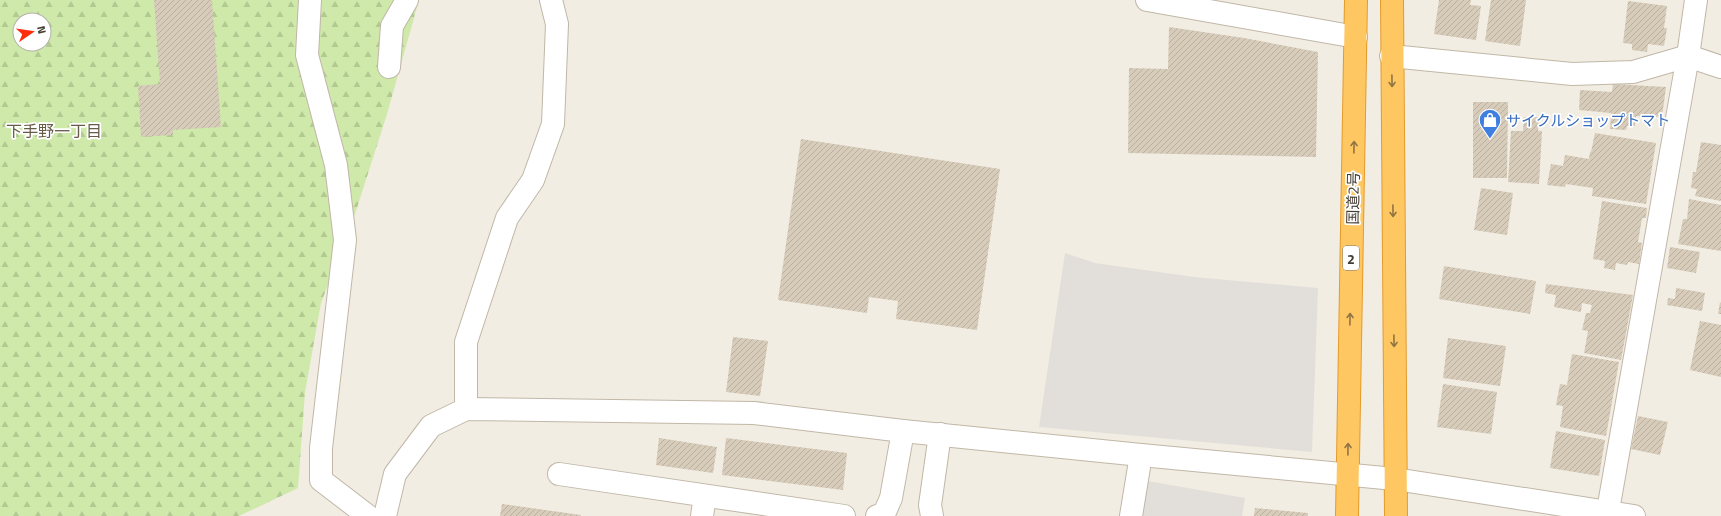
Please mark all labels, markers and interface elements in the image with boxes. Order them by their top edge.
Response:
north arrow [12,12,52,52]
text: N [33,24,50,35]
one-way arrow [1388,74,1396,87]
shop icon: サイクルショップトマト [1477,107,1503,140]
place label: サイクルショップトマト [1506,109,1670,132]
district label: 下手野一丁目 [6,119,102,143]
one-way arrow [1350,141,1358,154]
street label: 国道2号 [1341,171,1365,225]
one-way arrow [1389,204,1397,217]
road number: 2 [1343,246,1359,270]
one-way arrow [1346,313,1354,326]
one-way arrow [1390,334,1398,347]
one-way arrow [1344,443,1351,456]

